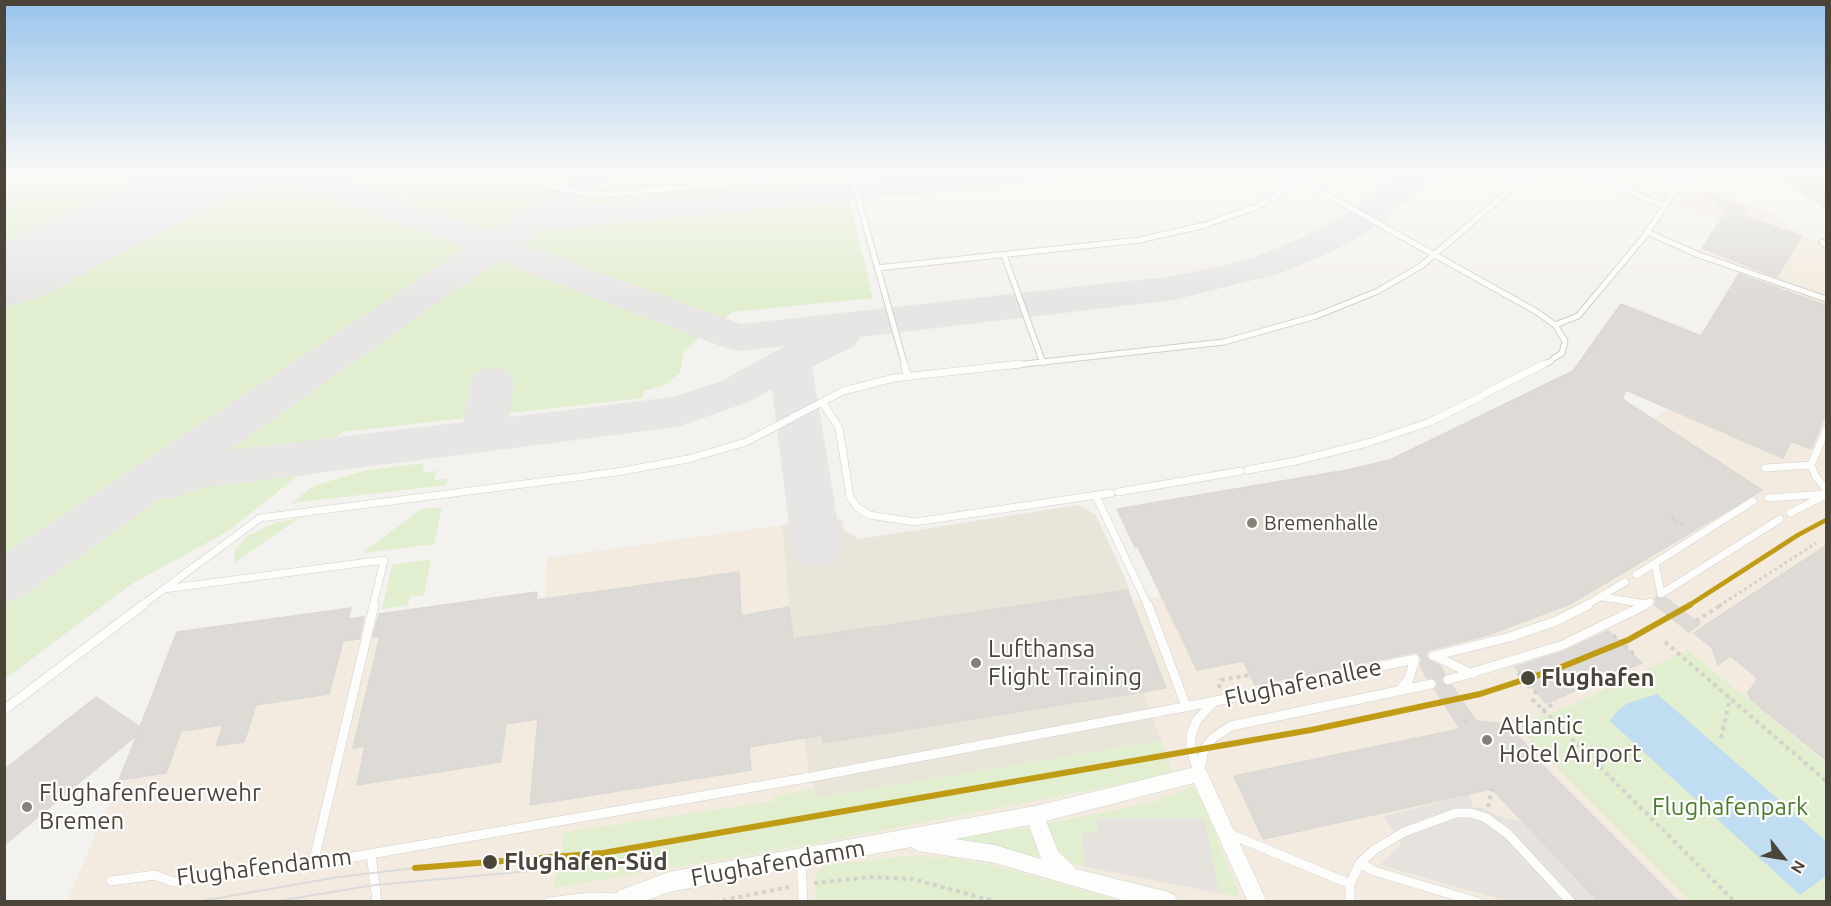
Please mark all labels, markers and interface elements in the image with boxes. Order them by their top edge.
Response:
place label: Bremenhalle [1264,511,1378,535]
marker: Bremenhalle [1245,516,1259,530]
place label: Lufthansa Flight Training [988,635,1142,691]
street label: Flughafenallee [1222,652,1384,714]
marker: Lufthansa Flight Training [969,656,983,670]
place label: Flughafen [1541,664,1655,692]
marker: Flughafen [1519,669,1537,687]
place label: Atlantic Hotel Airport [1499,712,1641,768]
marker: Atlantic Hotel Airport [1480,733,1494,747]
place label: Flughafenfeuerwehr Bremen [39,779,261,835]
park label: Flughafenpark [1652,793,1808,821]
marker: Flughafenfeuerwehr Bremen [20,800,34,814]
north arrow [1753,828,1813,888]
street label: Flughafendamm [689,834,867,892]
street label: Flughafendamm [175,842,353,892]
place label: Flughafen-Süd [504,848,668,876]
marker: Flughafen-Süd [481,853,499,871]
text: N [1788,858,1809,877]

